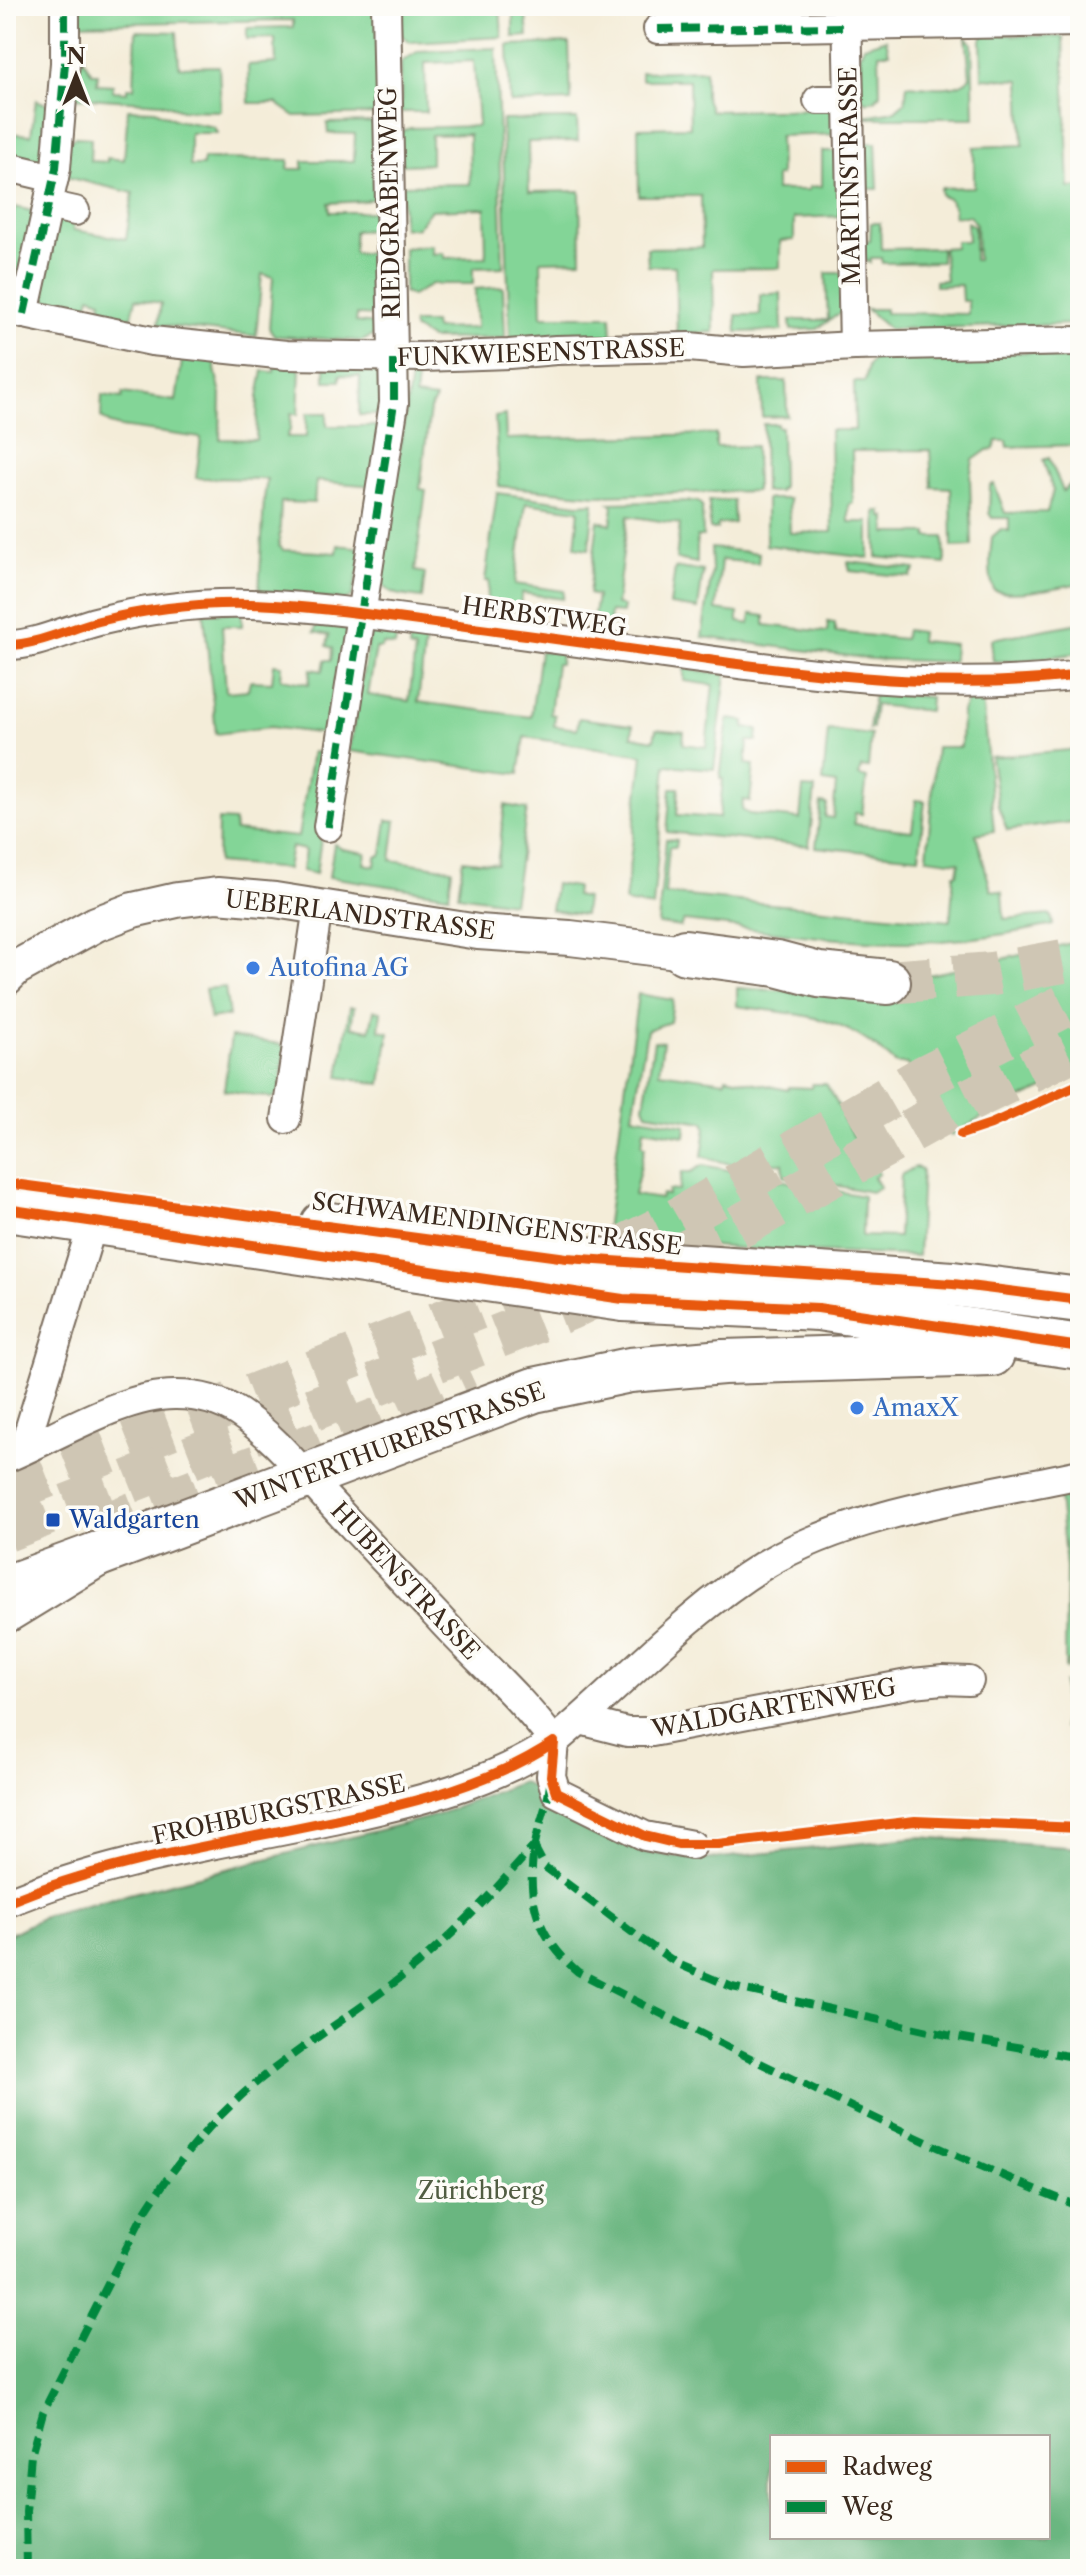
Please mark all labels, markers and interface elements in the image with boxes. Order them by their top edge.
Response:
north arrow [36,36,116,116]
text: N [66,43,86,70]
street label: MARTINSTRASSE [833,66,866,286]
street label: RIEDGRABENWEG [373,87,406,319]
street label: FUNKWIESENSTRASSE [397,333,685,372]
street label: HERBSTWEG [460,591,628,642]
street label: UEBERLANDSTRASSE [224,884,497,945]
place label: Autofina AG [268,953,409,982]
marker: Autofina AG [244,959,262,977]
street label: SCHWAMENDINGENSTRASSE [310,1186,684,1261]
street label: WINTERTHURERSTRASSE [230,1376,549,1516]
place label: AmaxX [872,1393,959,1422]
marker: AmaxX [848,1399,866,1417]
street label: HUBENSTRASSE [325,1496,486,1666]
place label: Waldgarten [68,1505,200,1534]
marker: Waldgarten [44,1511,62,1529]
street label: WALDGARTENWEG [648,1672,898,1743]
street label: FROHBURGSTRASSE [150,1769,408,1850]
park label: Zürichberg [418,2176,544,2205]
legend [770,2435,1050,2539]
text: Radweg [842,2452,932,2481]
text: Weg [841,2492,893,2521]

